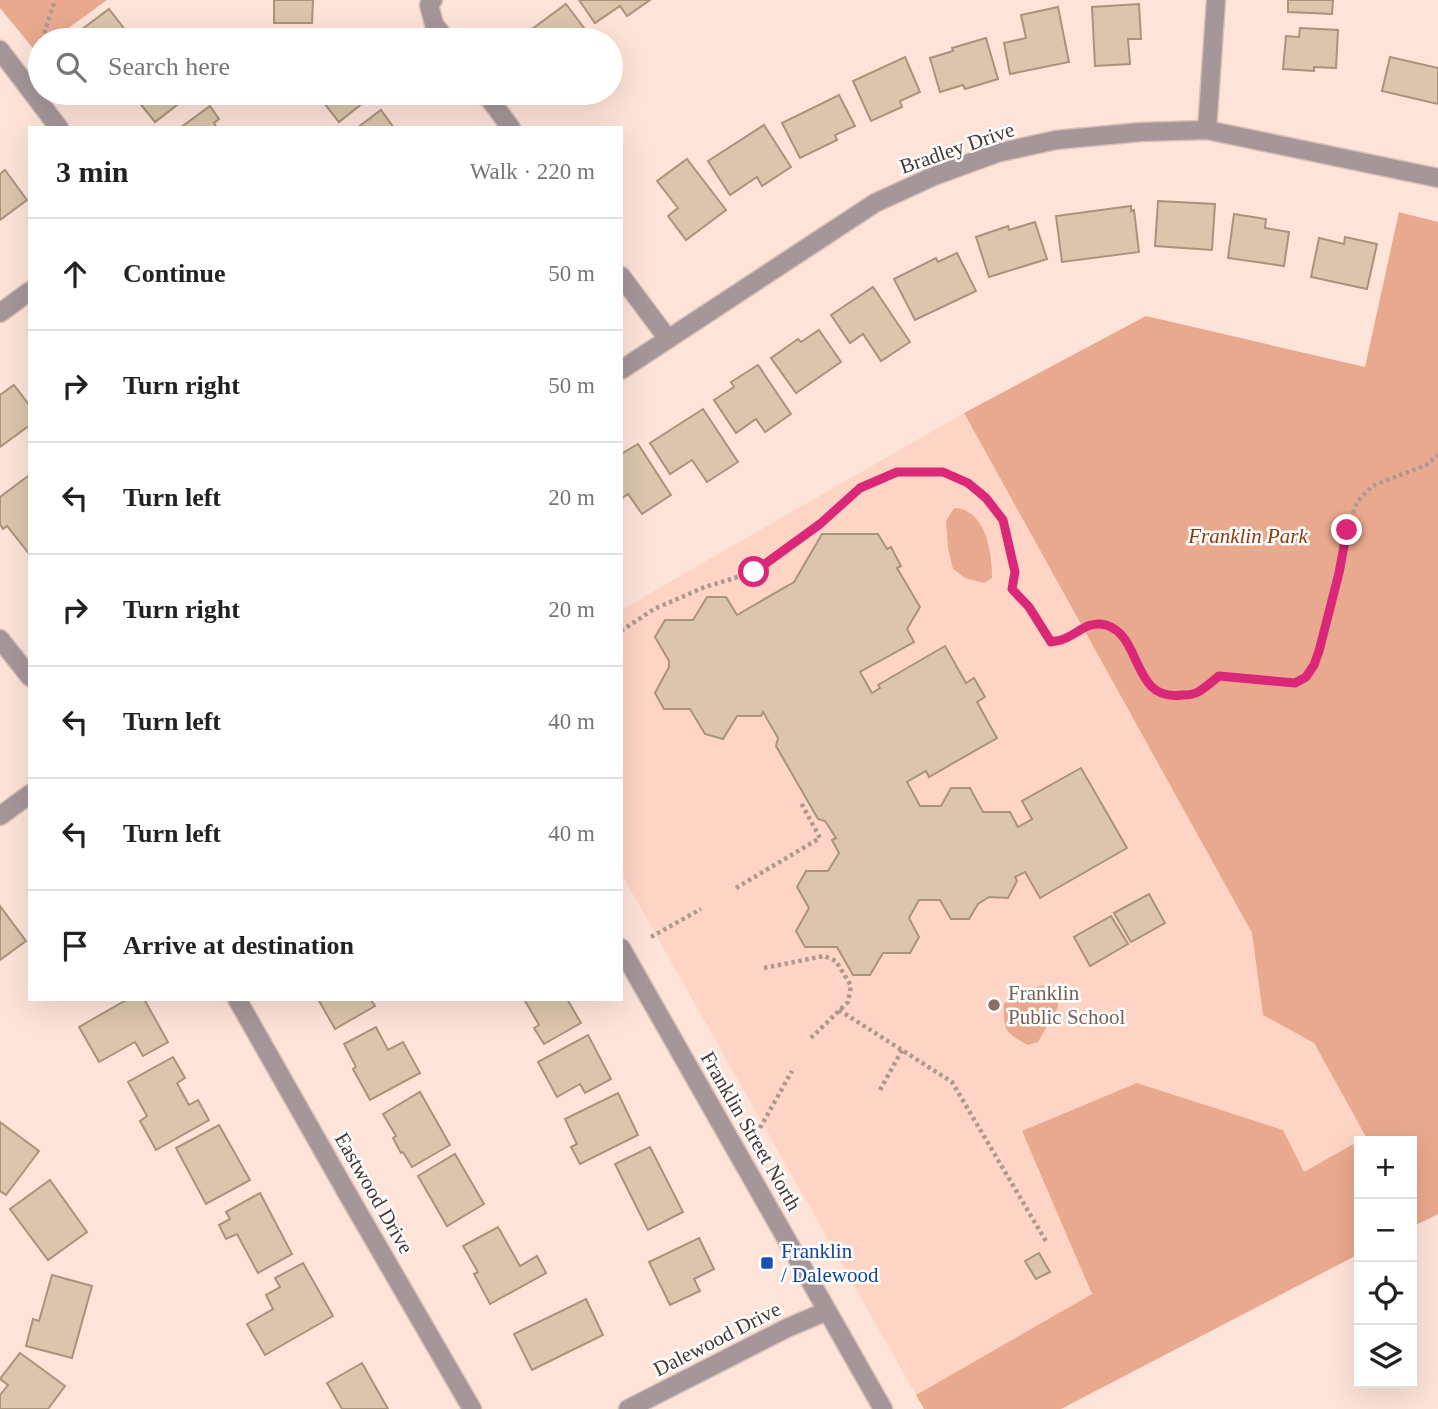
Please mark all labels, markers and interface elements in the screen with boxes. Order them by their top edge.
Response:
search box [28,28,623,105]
icon: search [52,48,90,86]
text: Search here [108,52,230,81]
street label: Bradley Drive [897,117,1017,179]
text: 3 min [56,155,129,188]
text: Walk · 220 m [470,159,595,184]
icon: ahead [56,255,94,293]
text: Continue [123,259,226,288]
text: 50 m [548,261,595,286]
icon: right [56,367,94,405]
text: Turn right [123,371,240,400]
text: 50 m [548,373,595,398]
icon: left [56,479,94,517]
text: Turn left [123,483,221,512]
text: 20 m [548,485,595,510]
route end [1331,514,1362,545]
park label: Franklin Park [1187,524,1308,548]
route start [738,556,769,587]
icon: right [56,591,94,629]
text: Turn right [123,595,240,624]
text: 20 m [548,597,595,622]
icon: left [56,703,94,741]
text: Turn left [123,707,221,736]
text: 40 m [548,709,595,734]
icon: left [56,815,94,853]
text: Turn left [123,819,221,848]
text: 40 m [548,821,595,846]
icon: arrive [56,927,94,965]
text: Arrive at destination [123,931,354,960]
place label: Franklin Public School [1008,981,1125,1029]
marker: Franklin Public School [986,997,1002,1013]
street label: Franklin Street North [696,1047,807,1215]
street label: Eastwood Drive [330,1128,418,1258]
map controls [1354,1136,1417,1388]
button: + [1354,1136,1417,1199]
button: − [1354,1199,1417,1262]
place label: Franklin / Dalewood [781,1239,879,1287]
marker: Franklin / Dalewood [759,1255,775,1271]
button: locate [1354,1262,1417,1325]
street label: Dalewood Drive [649,1297,785,1381]
button: layers [1354,1325,1417,1388]

